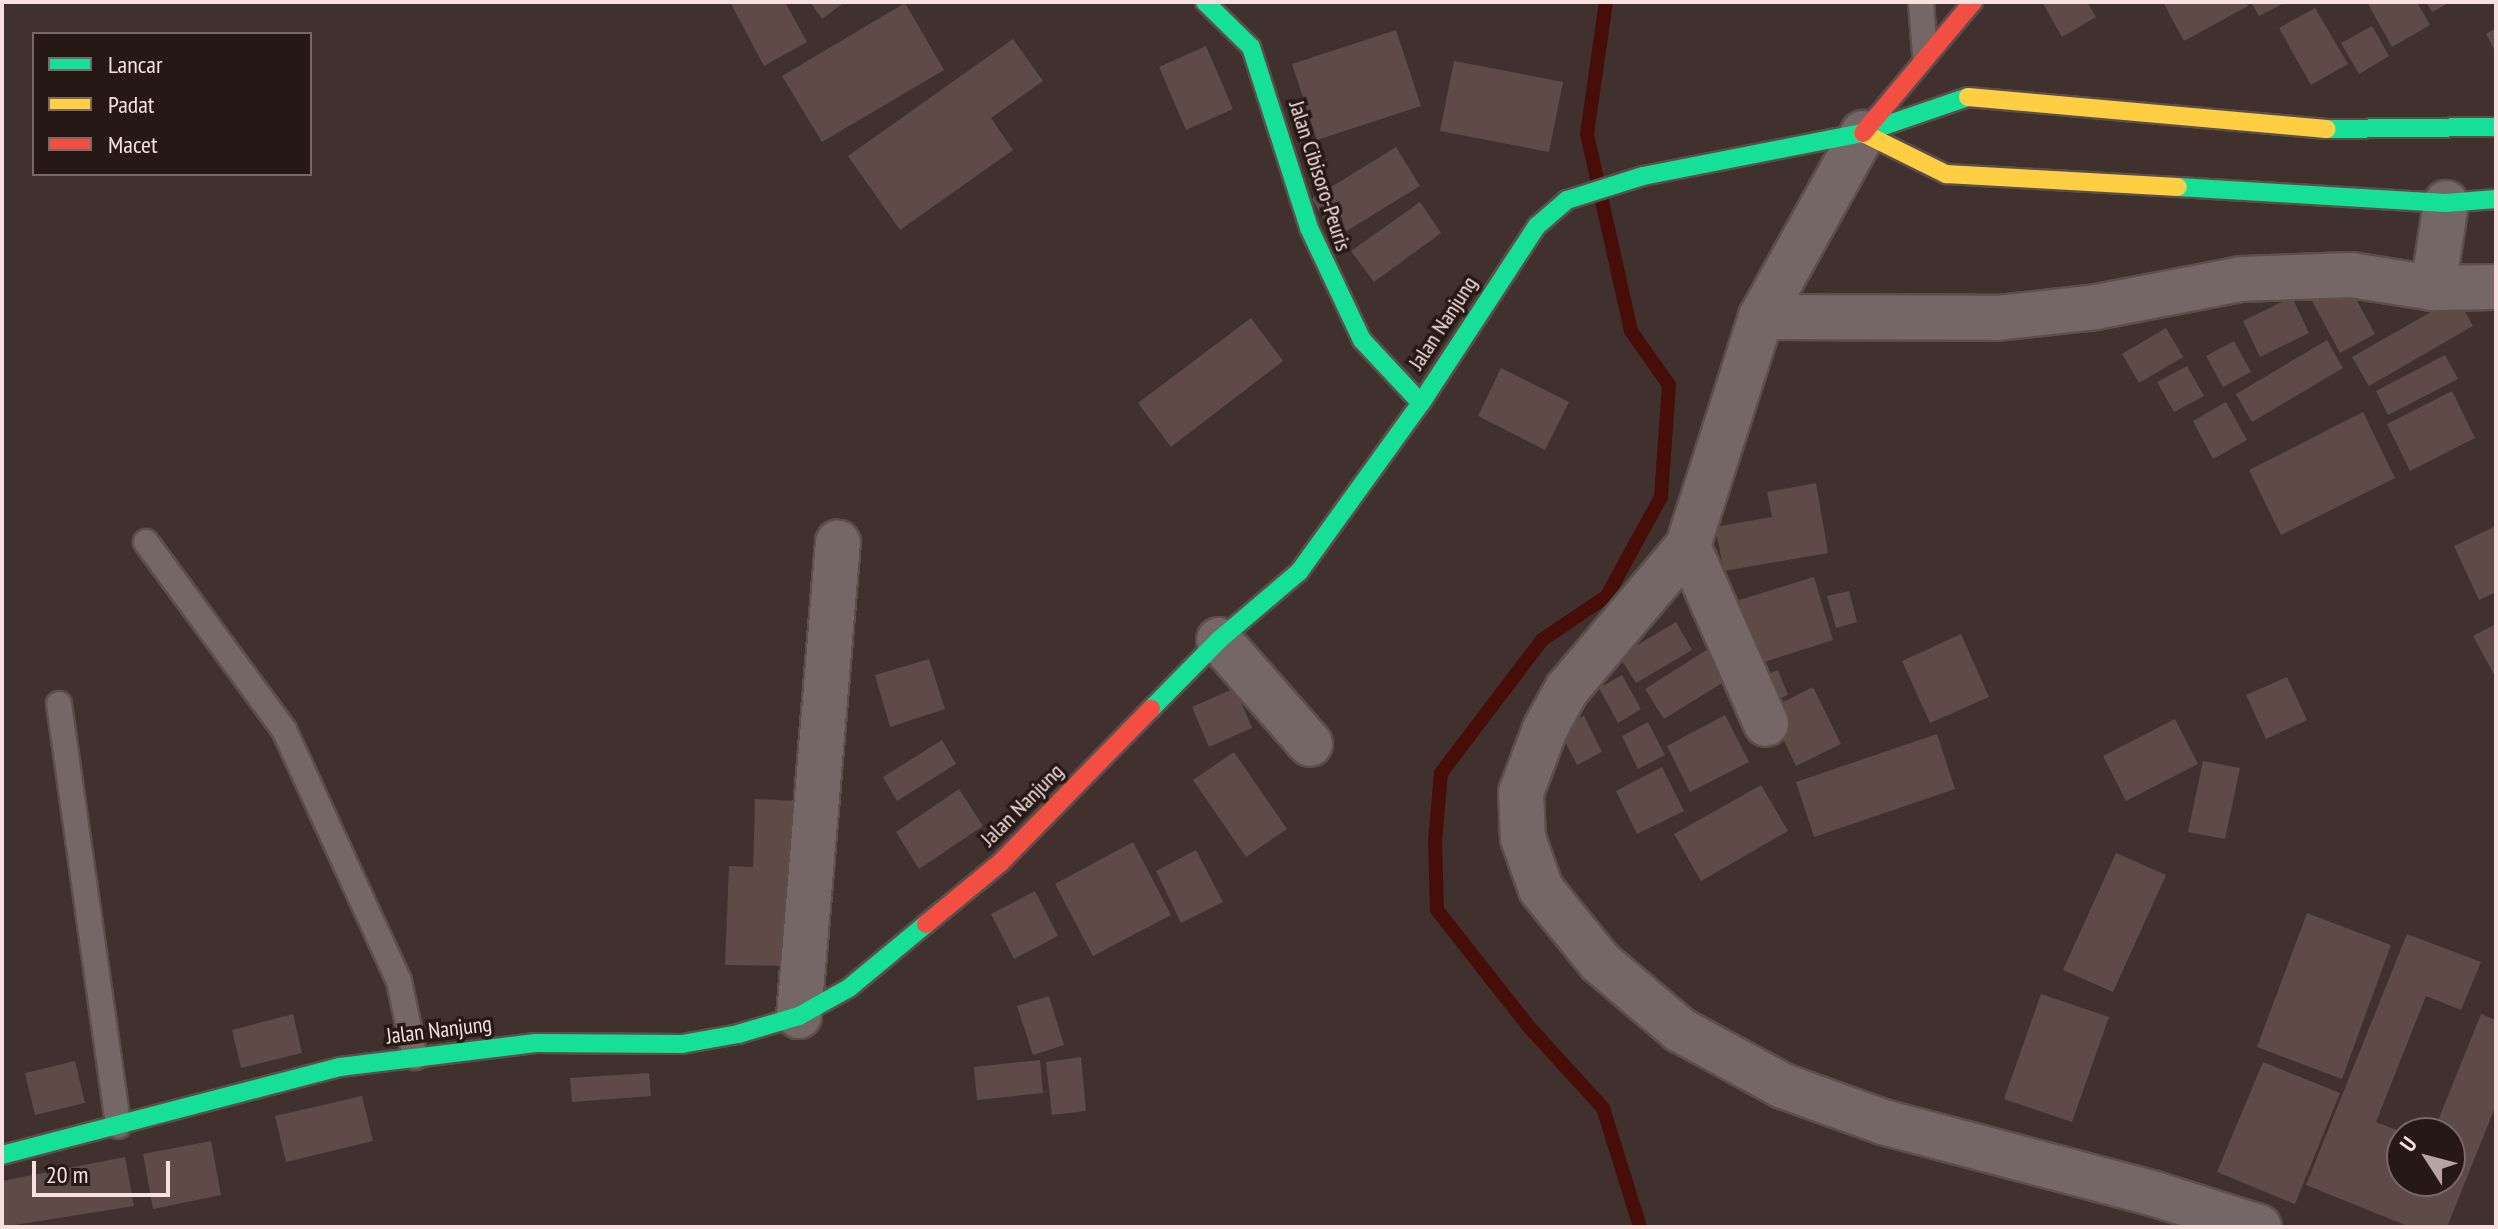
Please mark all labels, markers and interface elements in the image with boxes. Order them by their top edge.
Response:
legend [32,32,312,176]
text: Lancar [108,49,162,80]
text: Padat [108,89,154,120]
street label: Jalan Cibisoro-Peuris [1283,97,1357,255]
text: Macet [108,129,158,160]
street label: Jalan Nanjung [1403,271,1483,375]
street label: Jalan Nanjung [975,758,1069,852]
street label: Jalan Nanjung [385,1010,493,1050]
north arrow [2386,1117,2466,1197]
text: U [2394,1131,2423,1157]
scale bar [36,1145,174,1195]
text: 20 m [46,1159,88,1190]

